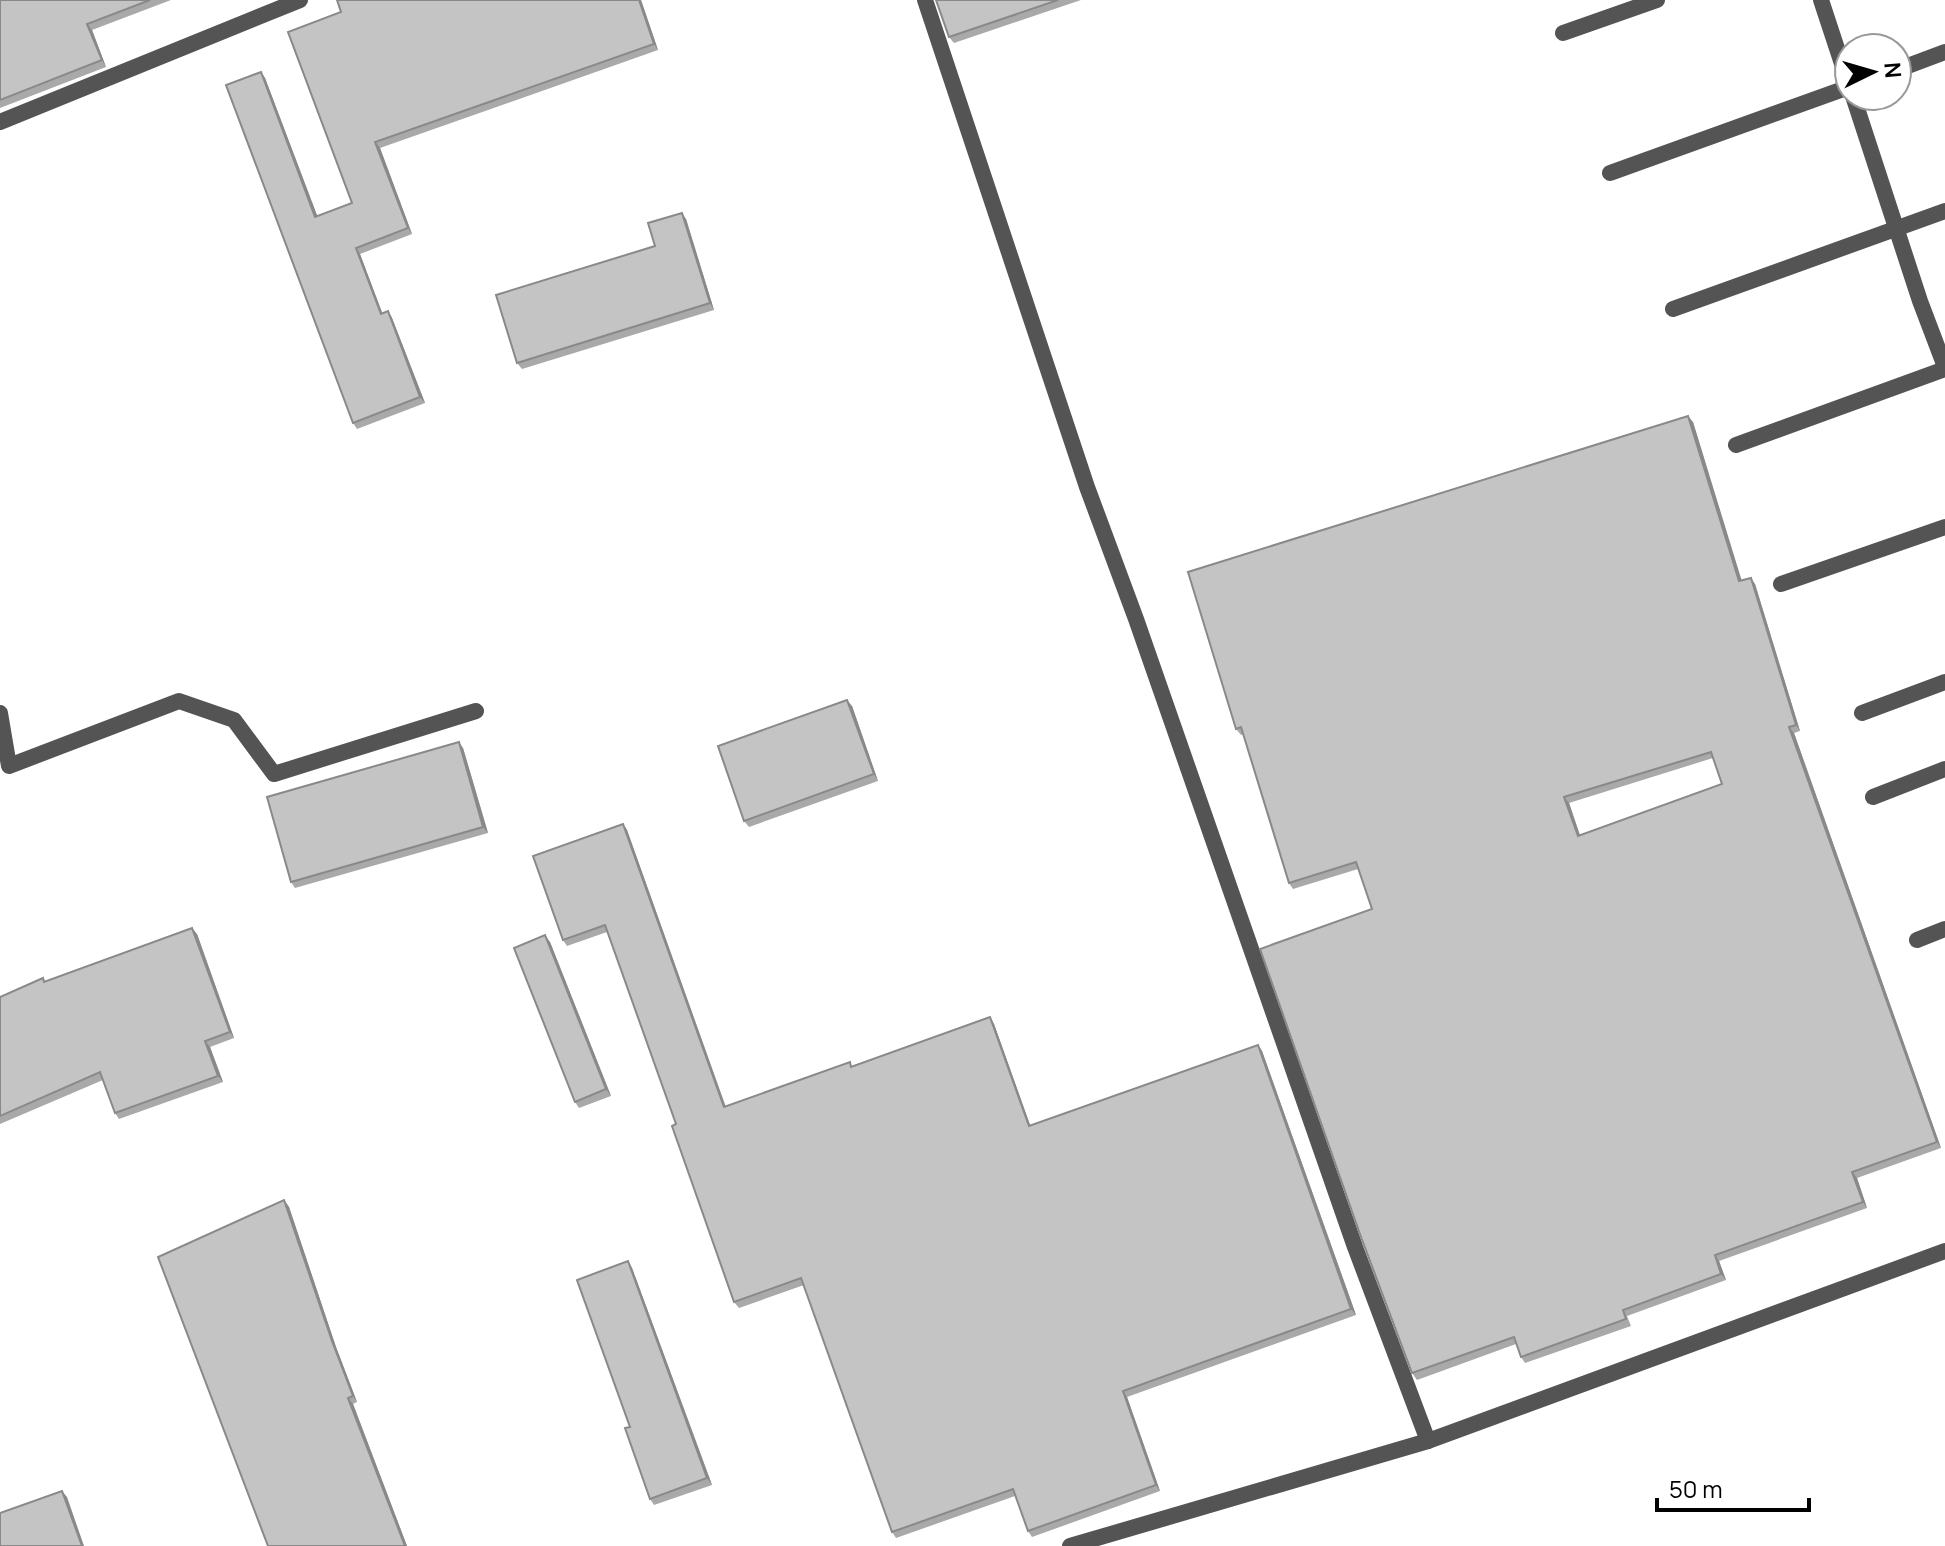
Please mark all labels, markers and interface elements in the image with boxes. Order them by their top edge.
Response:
north arrow [1833,32,1913,112]
text: N [1877,61,1909,79]
scale bar [1657,1462,1809,1512]
text: 50 m [1669,1472,1723,1505]

